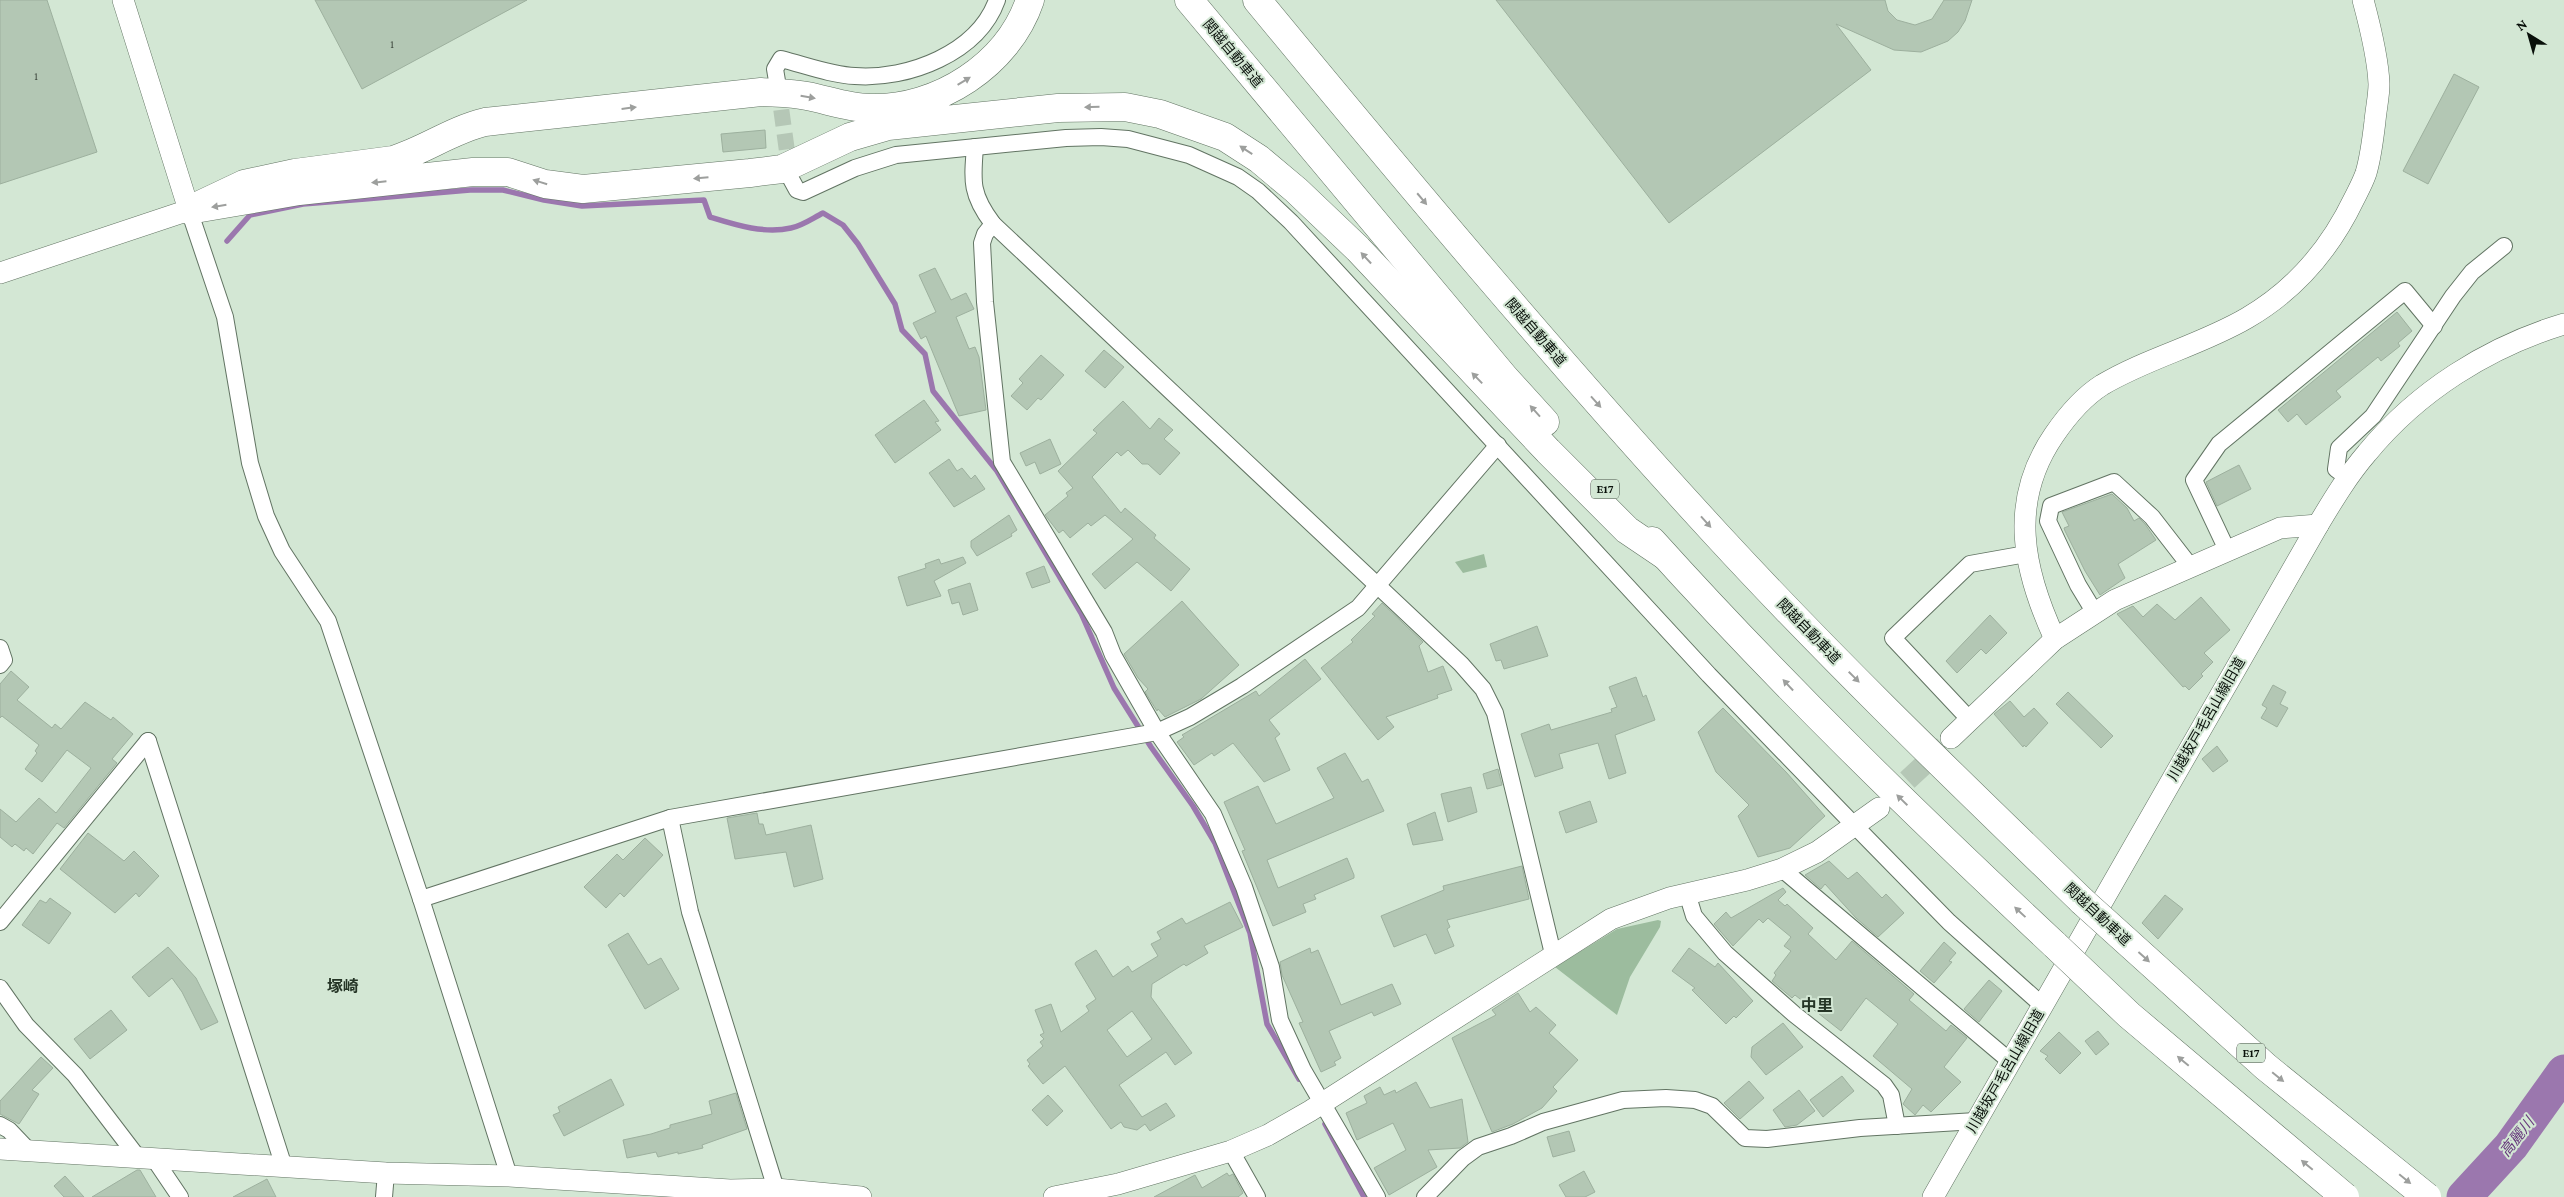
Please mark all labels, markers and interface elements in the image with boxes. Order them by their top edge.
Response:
north arrow [2504,10,2554,60]
text: N [2513,15,2530,34]
street label: 関越自動車道 [1200,16,1266,90]
house number: 1 [390,38,394,50]
house number: 1 [34,70,38,82]
one-way arrow [957,76,970,85]
one-way arrow [800,93,816,101]
one-way arrow [1084,103,1100,111]
one-way arrow [621,104,637,112]
one-way arrow [1239,146,1252,155]
one-way arrow [693,174,709,182]
one-way arrow [532,177,547,185]
one-way arrow [371,178,387,186]
one-way arrow [1416,192,1427,205]
one-way arrow [210,202,226,210]
one-way arrow [1361,252,1372,265]
street label: 関越自動車道 [1502,295,1570,369]
one-way arrow [1471,372,1483,384]
one-way arrow [1590,395,1602,407]
one-way arrow [1529,406,1541,418]
road number: E17 [1591,479,1619,498]
one-way arrow [1700,516,1711,529]
street label: 関越自動車道 [1774,595,1844,667]
street label: 川越坂戸毛呂山線旧道 [2164,654,2248,784]
one-way arrow [1848,671,1860,683]
one-way arrow [1782,679,1794,691]
one-way arrow [1896,794,1908,806]
street label: 関越自動車道 [2062,880,2134,948]
one-way arrow [2014,906,2026,918]
one-way arrow [2137,951,2149,963]
district label: 塚崎 [327,978,359,995]
district label: 中里 [1801,997,1833,1014]
street label: 川越坂戸毛呂山線旧道 [1963,1006,2047,1136]
road number: E17 [2237,1044,2265,1062]
one-way arrow [2177,1055,2190,1066]
one-way arrow [2272,1071,2285,1082]
water label: 高麗川 [2497,1113,2538,1160]
one-way arrow [2301,1160,2314,1171]
one-way arrow [2398,1173,2411,1184]

